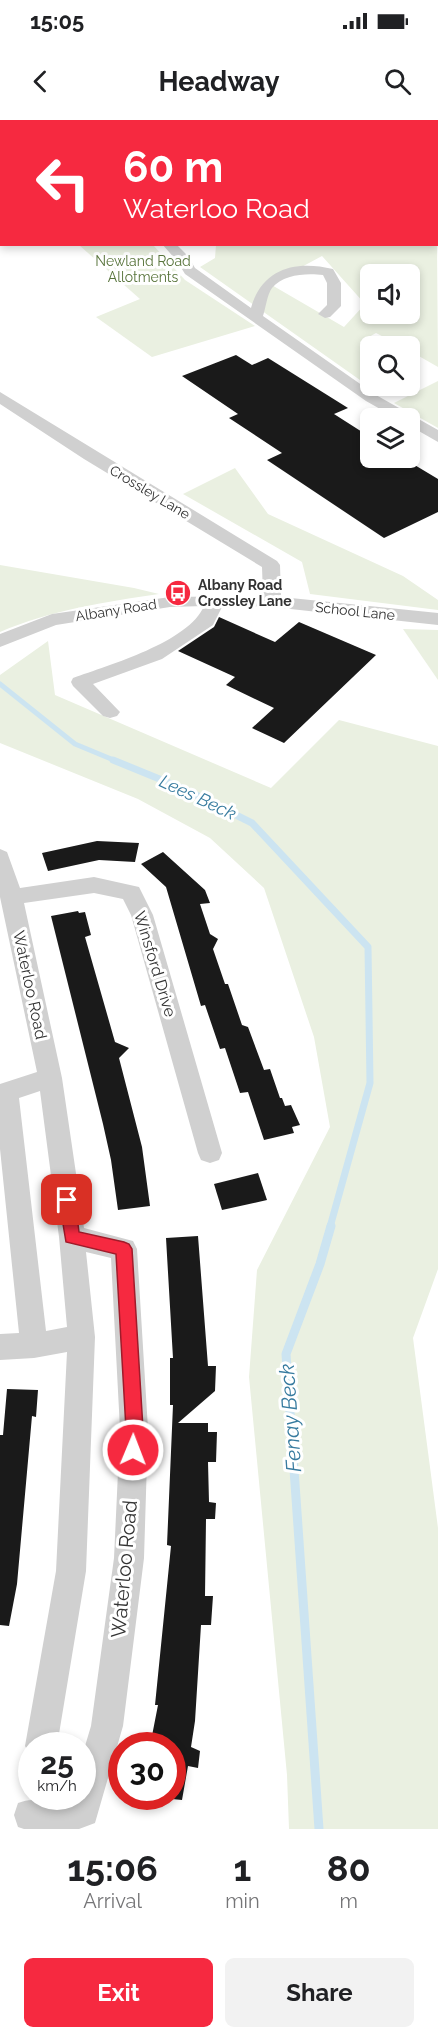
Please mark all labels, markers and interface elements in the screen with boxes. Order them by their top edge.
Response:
text: 15:05 [30,8,84,34]
icon: back [24,65,57,98]
icon: search [381,65,414,98]
text: Headway [159,66,280,97]
text: 60 m [123,143,223,192]
icon: left [24,144,102,222]
text: Waterloo Road [123,193,310,224]
park label: Newland Road Allotments [95,253,191,285]
map controls [360,264,420,468]
button: sound [360,264,420,324]
button: search [360,336,420,396]
button: layers [360,408,420,468]
street label: Crossley Lane [107,462,193,522]
place label: Albany Road Crossley Lane [198,577,292,609]
bus stop icon: Albany Road Crossley Lane [163,578,193,608]
street label: Albany Road [74,596,158,624]
street label: School Lane [314,599,396,623]
water label: Lees Beck [156,770,240,824]
street label: Winsford Drive [130,909,180,1019]
street label: Waterloo Road [9,929,51,1041]
pin [41,1174,92,1225]
icon: arrive [50,1183,83,1216]
water label: Fenay Beck [274,1363,306,1473]
position arrow [101,1418,165,1482]
street label: Waterloo Road [106,1499,142,1639]
speed limit sign: 30 [108,1732,186,1810]
text: 25 [40,1746,74,1781]
text: km/h [37,1777,77,1795]
text: 15:06 [67,1847,158,1889]
text: 1 [233,1847,251,1889]
text: 80 [327,1847,371,1889]
text: Arrival [83,1889,142,1913]
text: min [225,1889,260,1913]
text: m [340,1889,358,1913]
button: Exit [24,1958,213,2027]
button: Share [225,1958,414,2027]

